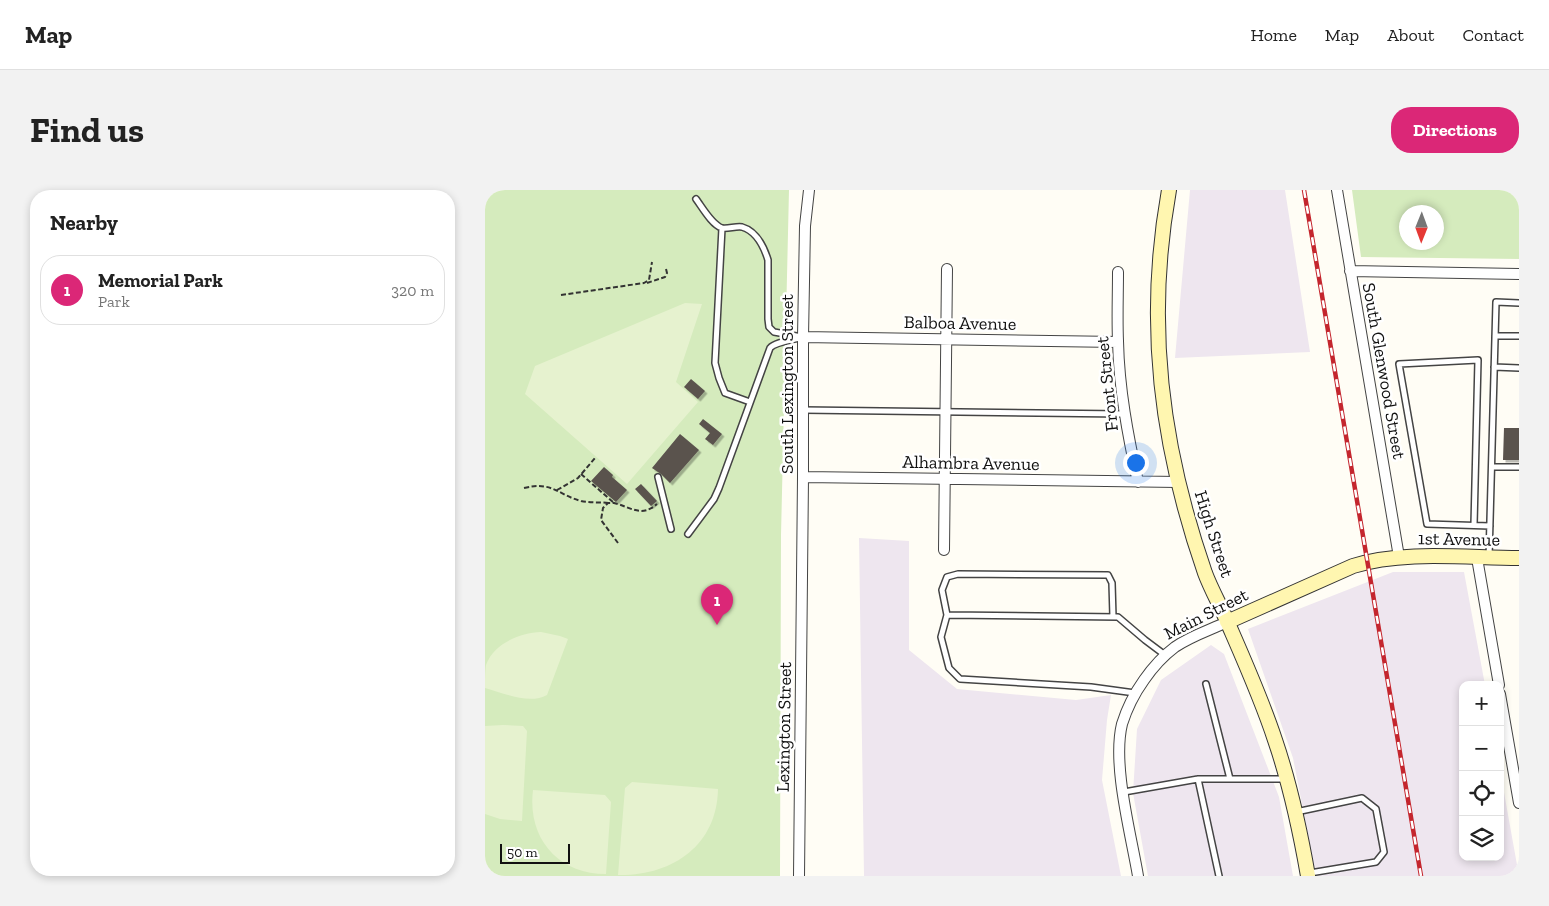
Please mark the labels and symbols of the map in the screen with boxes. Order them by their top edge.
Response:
north arrow [1399,205,1444,250]
street label: South Glenwood Street [1358,281,1410,461]
street label: South Lexington Street [776,294,798,474]
street label: Balboa Avenue [904,311,1016,335]
street label: Front Street [1091,335,1123,433]
your location [1123,450,1149,476]
street label: Alhambra Avenue [902,451,1040,475]
street label: High Street [1190,488,1238,580]
street label: 1st Avenue [1418,527,1500,551]
street label: Main Street [1160,583,1252,645]
pin: 1 [701,584,733,625]
street label: Lexington Street [772,661,796,792]
scale bar [500,841,570,864]

